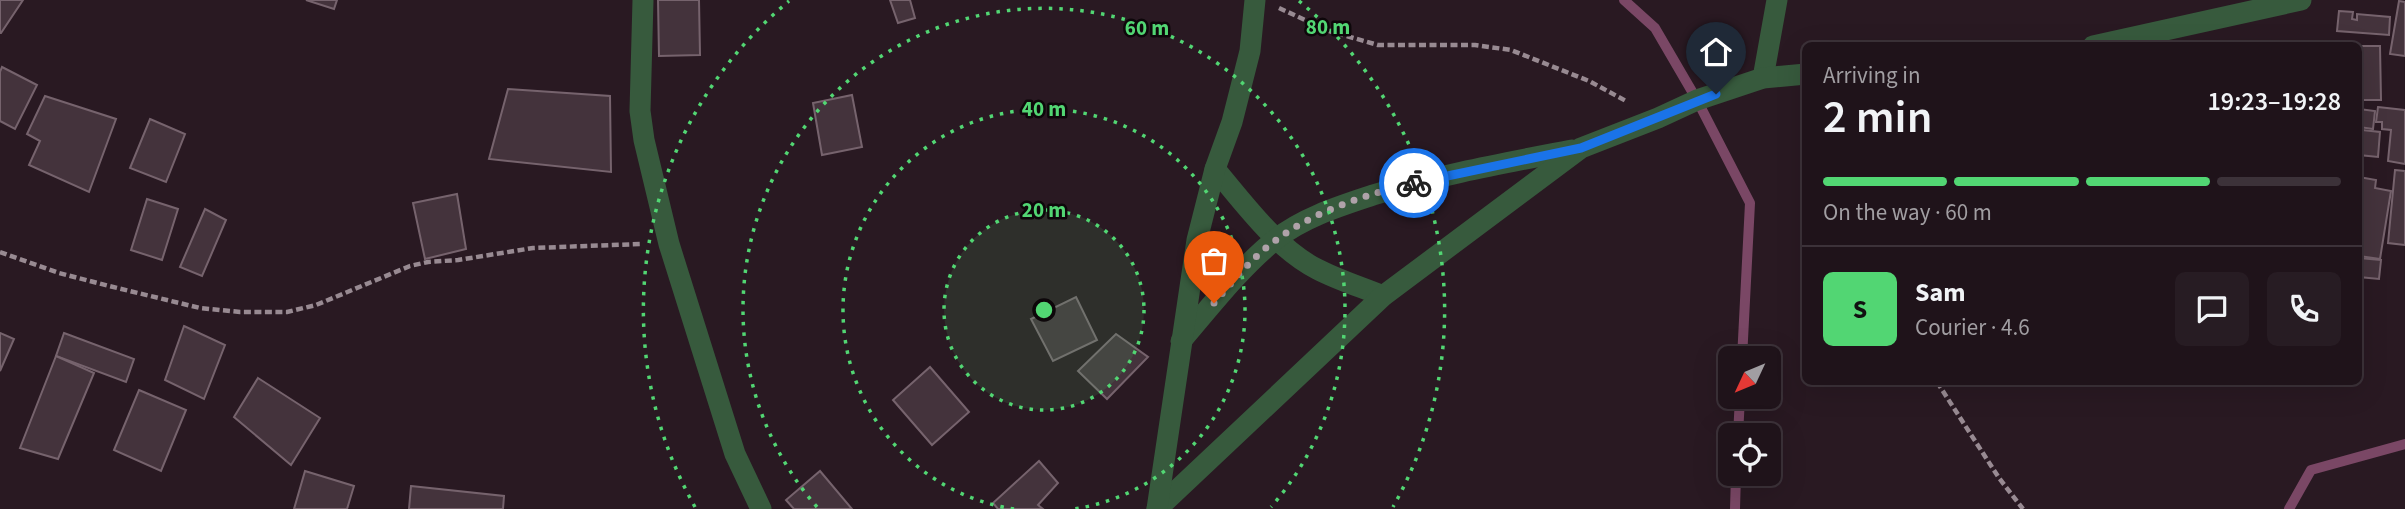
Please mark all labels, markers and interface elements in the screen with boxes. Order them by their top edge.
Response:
text: 80 m [1306,12,1350,42]
text: 60 m [1125,13,1169,43]
pin [1686,22,1746,94]
icon: home [1697,33,1735,71]
text: Arriving in [1823,59,1921,92]
text: 19:23–19:28 [2208,83,2341,120]
text: 2 min [1823,85,1932,150]
text: 40 m [1022,94,1066,124]
courier [1379,148,1449,218]
icon: bike [1395,164,1433,202]
text: 20 m [1022,195,1066,225]
text: On the way · 60 m [1823,196,1992,229]
pin [1184,231,1244,303]
icon: bag [1195,242,1233,280]
button: chat [2175,272,2249,346]
button: phone [2267,272,2341,346]
text: Sam [1915,274,1965,311]
text: S [1853,291,1867,328]
centre of rings [1032,298,1056,322]
text: Courier · 4.6 [1915,311,2030,344]
north arrow [1718,346,1782,410]
map controls [1718,346,1781,486]
button: locate [1718,423,1781,486]

